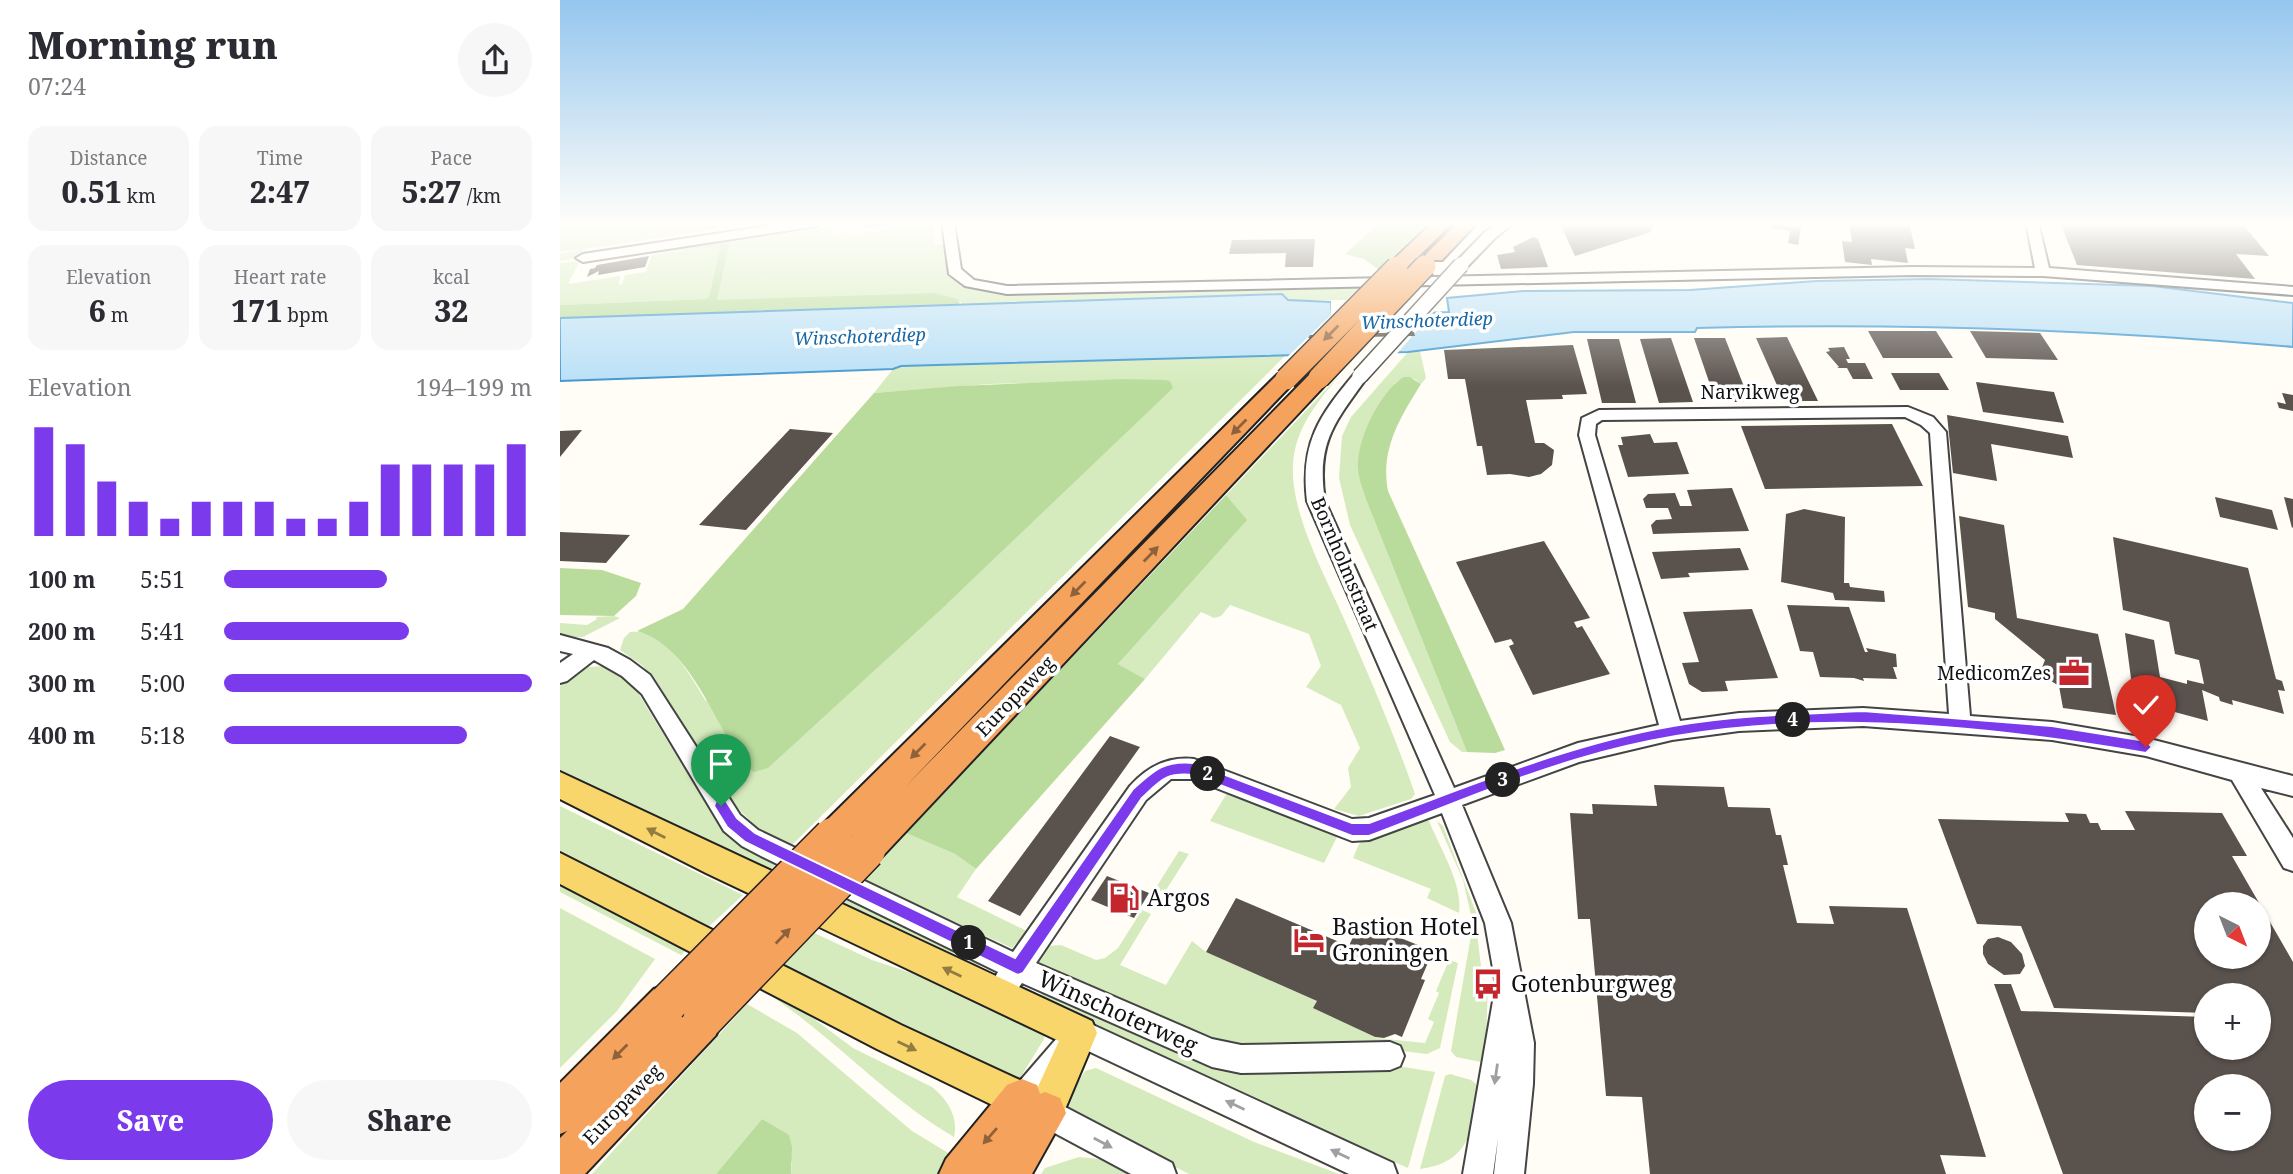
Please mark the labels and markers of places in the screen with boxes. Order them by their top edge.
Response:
office icon: MedicomZes [2057,656,2091,690]
place label: MedicomZes [1937,660,2051,686]
pin [2116,675,2176,747]
pin: 4 [1776,702,1810,738]
pin [691,734,751,806]
pin: 2 [1190,756,1226,792]
pin: 3 [1486,762,1520,798]
fuel station icon: Argos [1107,881,1141,915]
place label: Argos [1147,881,1210,913]
place label: Bastion Hotel Groningen [1332,910,1479,968]
hotel icon: Bastion Hotel Groningen [1292,923,1326,957]
pin: 1 [952,926,986,960]
bus stop icon: Gotenburgweg [1471,967,1505,1001]
place label: Gotenburgweg [1511,967,1673,999]

